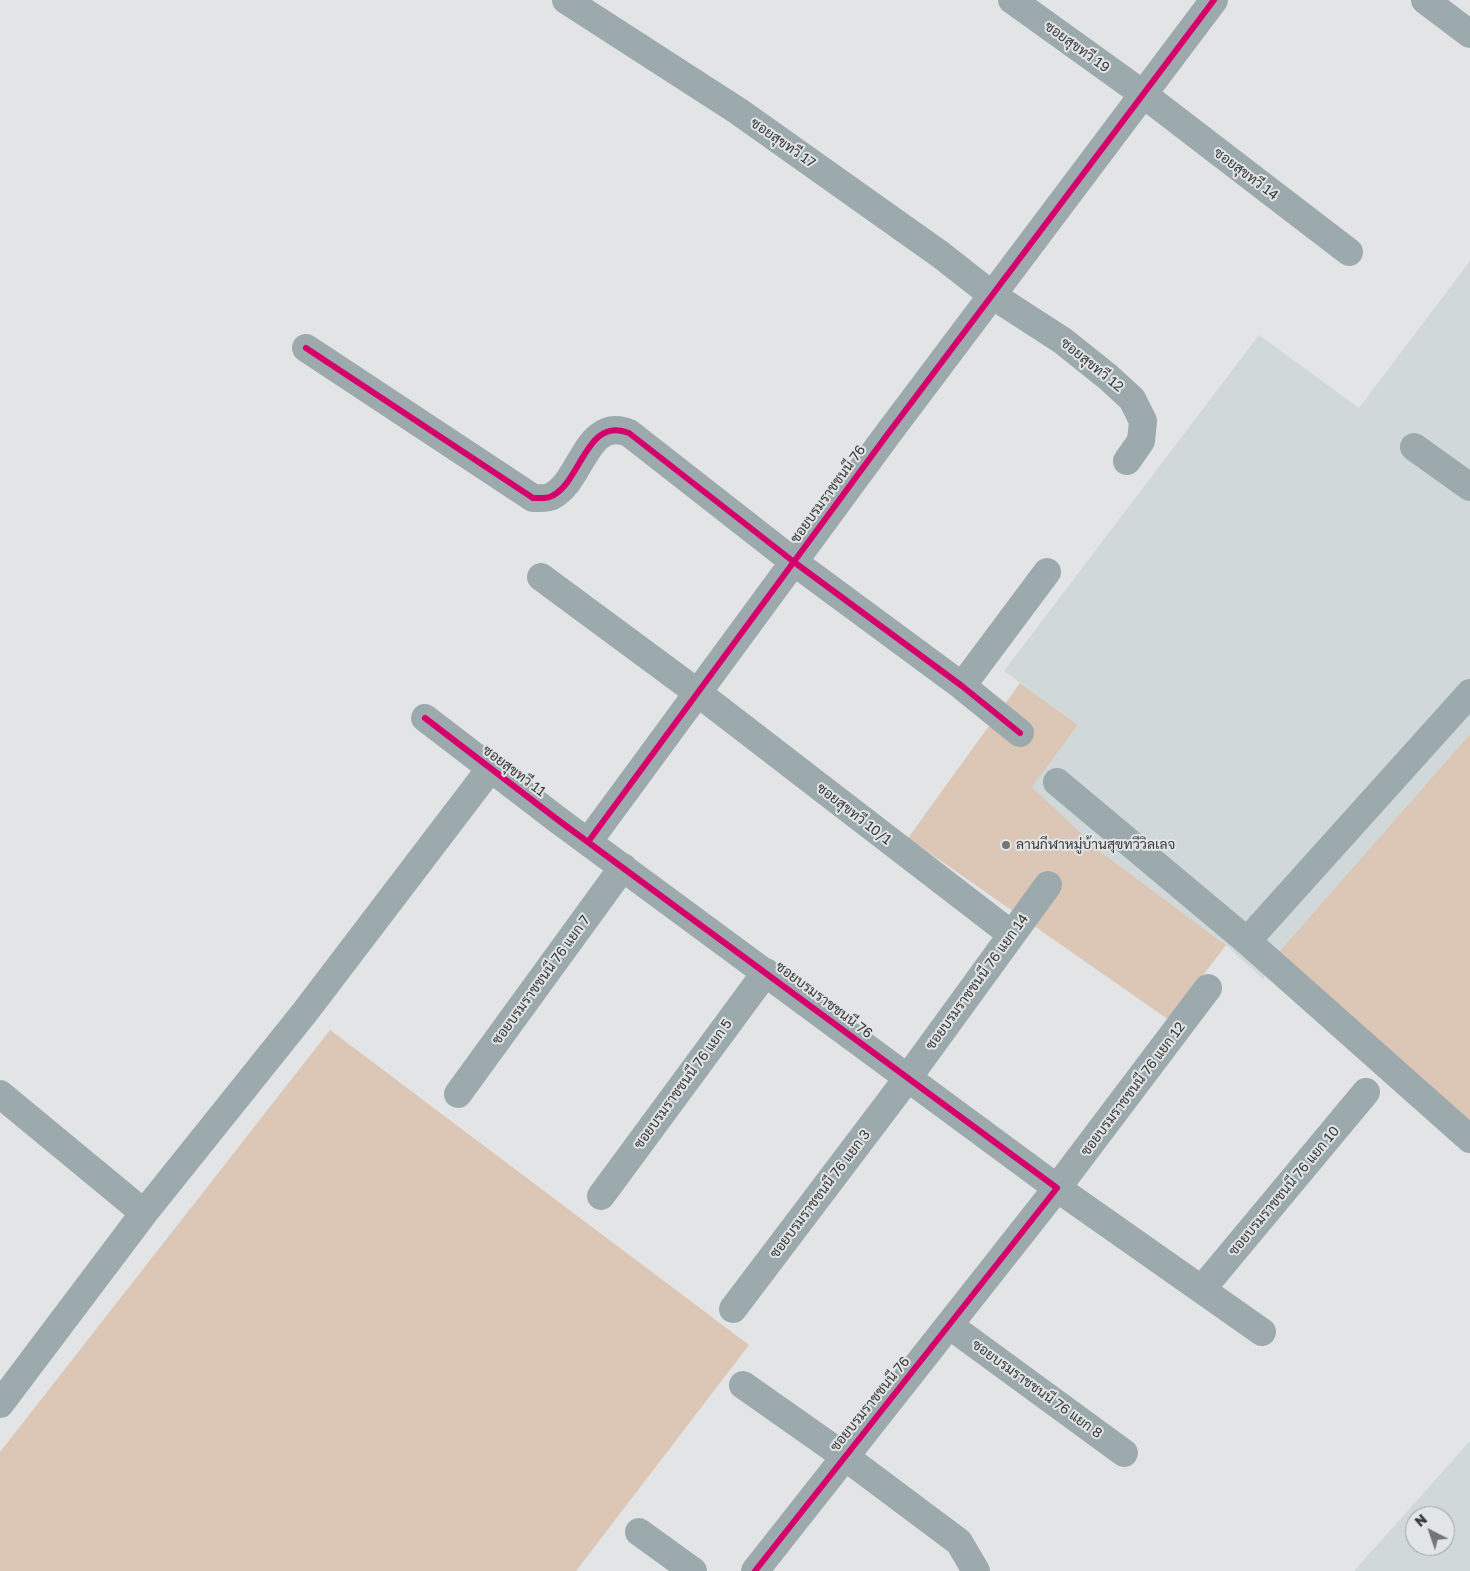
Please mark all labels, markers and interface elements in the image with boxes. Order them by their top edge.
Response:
street label: ซอยสุขทวี 19 [1041,18,1113,76]
street label: ซอยสุขทวี 17 [747,115,819,171]
street label: ซอยสุขทวี 14 [1210,144,1282,204]
street label: ซอยสุขทวี 12 [1057,335,1127,395]
street label: ซอยบรมราชชนนี 76 [787,442,869,546]
street label: ซอยสุขทวี 11 [479,742,549,800]
street label: ซอยสุขทวี 10/1 [813,780,895,848]
place label: ลานกีฬาหมู่บ้านสุขทวีวิลเลจ [1016,837,1175,853]
marker: ลานกีฬาหมู่บ้านสุขทวีวิลเลจ [1000,839,1012,851]
street label: ซอยบรมราชชนนี 76 แยก 14 [922,911,1032,1053]
street label: ซอยบรมราชชนนี 76 แยก 7 [488,912,594,1048]
street label: ซอยบรมราชชนนี 76 [772,958,876,1042]
street label: ซอยบรมราชชนนี 76 แยก 5 [630,1016,736,1152]
street label: ซอยบรมราชชนนี 76 แยก 12 [1077,1019,1189,1159]
street label: ซอยบรมราชชนนี 76 แยก 10 [1225,1123,1343,1259]
street label: ซอยบรมราชชนนี 76 แยก 3 [766,1126,874,1262]
street label: ซอยบรมราชชนนี 76 แยก 8 [969,1336,1105,1442]
street label: ซอยบรมราชชนนี 76 [827,1353,913,1455]
north arrow [1405,1506,1455,1556]
text: N [1411,1510,1430,1530]

